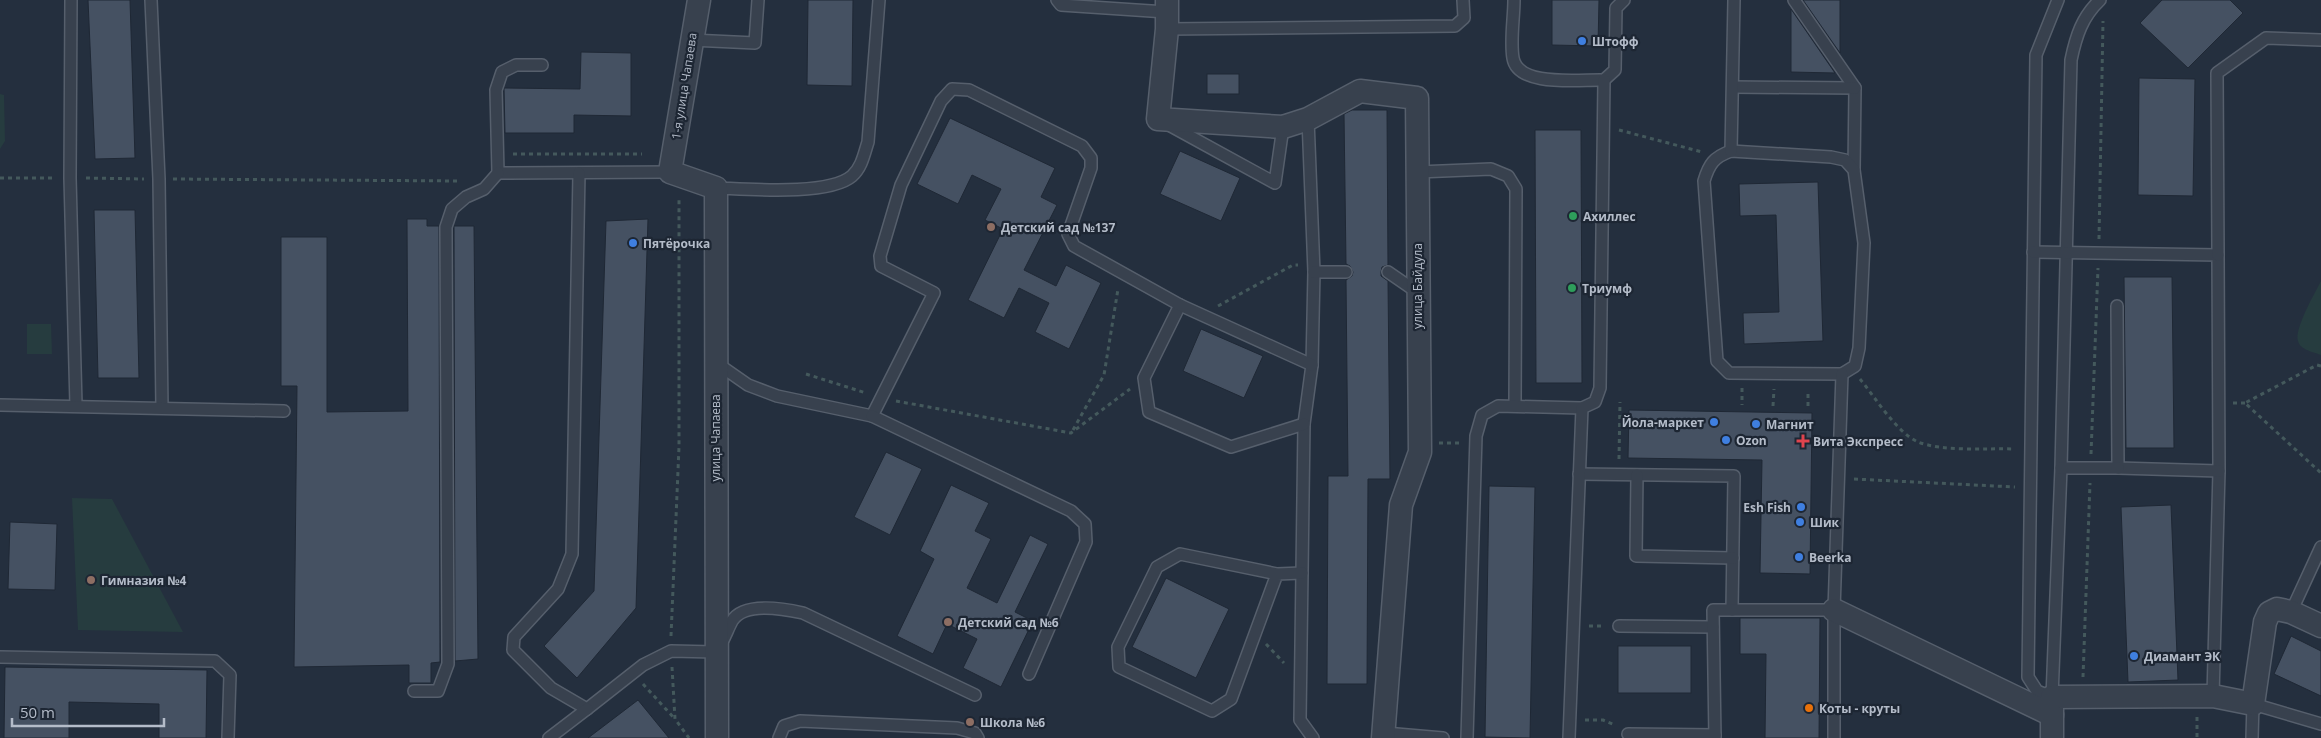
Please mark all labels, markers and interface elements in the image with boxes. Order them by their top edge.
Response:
street label: 1-я улица Чапаева [667,31,701,141]
place label: Штофф [1592,33,1639,50]
marker: Штофф [1576,35,1588,47]
place label: Ахиллес [1583,208,1636,225]
marker: Ахиллес [1567,210,1579,222]
place label: Детский сад №137 [1001,219,1115,236]
marker: Детский сад №137 [985,221,997,233]
place label: Пятёрочка [643,235,710,252]
marker: Пятёрочка [627,237,639,249]
street label: улица Байдула [1409,243,1426,329]
place label: Триумф [1582,280,1632,297]
marker: Триумф [1566,282,1578,294]
street label: улица Чапаева [707,394,724,482]
place label: Йола-маркет [1622,414,1704,431]
marker: Йола-маркет [1708,416,1720,428]
place label: Магнит [1766,416,1814,433]
marker: Магнит [1750,418,1762,430]
place label: Ozon [1736,432,1767,449]
place label: Вита Экспресс [1813,433,1903,450]
marker: Ozon [1720,434,1732,446]
marker: Вита Экспресс [1797,435,1809,447]
place label: Esh Fish [1743,499,1791,516]
marker: Esh Fish [1795,501,1807,513]
place label: Шик [1810,514,1840,531]
marker: Шик [1794,516,1806,528]
place label: Beerka [1809,549,1851,566]
marker: Beerka [1793,551,1805,563]
place label: Гимназия №4 [101,572,187,589]
marker: Гимназия №4 [85,574,97,586]
place label: Детский сад №6 [958,614,1059,631]
marker: Детский сад №6 [942,616,954,628]
place label: Диамант ЭК [2144,648,2221,665]
marker: Диамант ЭК [2128,650,2140,662]
scale bar [12,696,165,728]
place label: Коты - круты [1819,700,1900,717]
text: 50 m [20,702,55,722]
marker: Коты - круты [1803,702,1815,714]
place label: Школа №6 [980,714,1045,731]
marker: Школа №6 [964,716,976,728]

